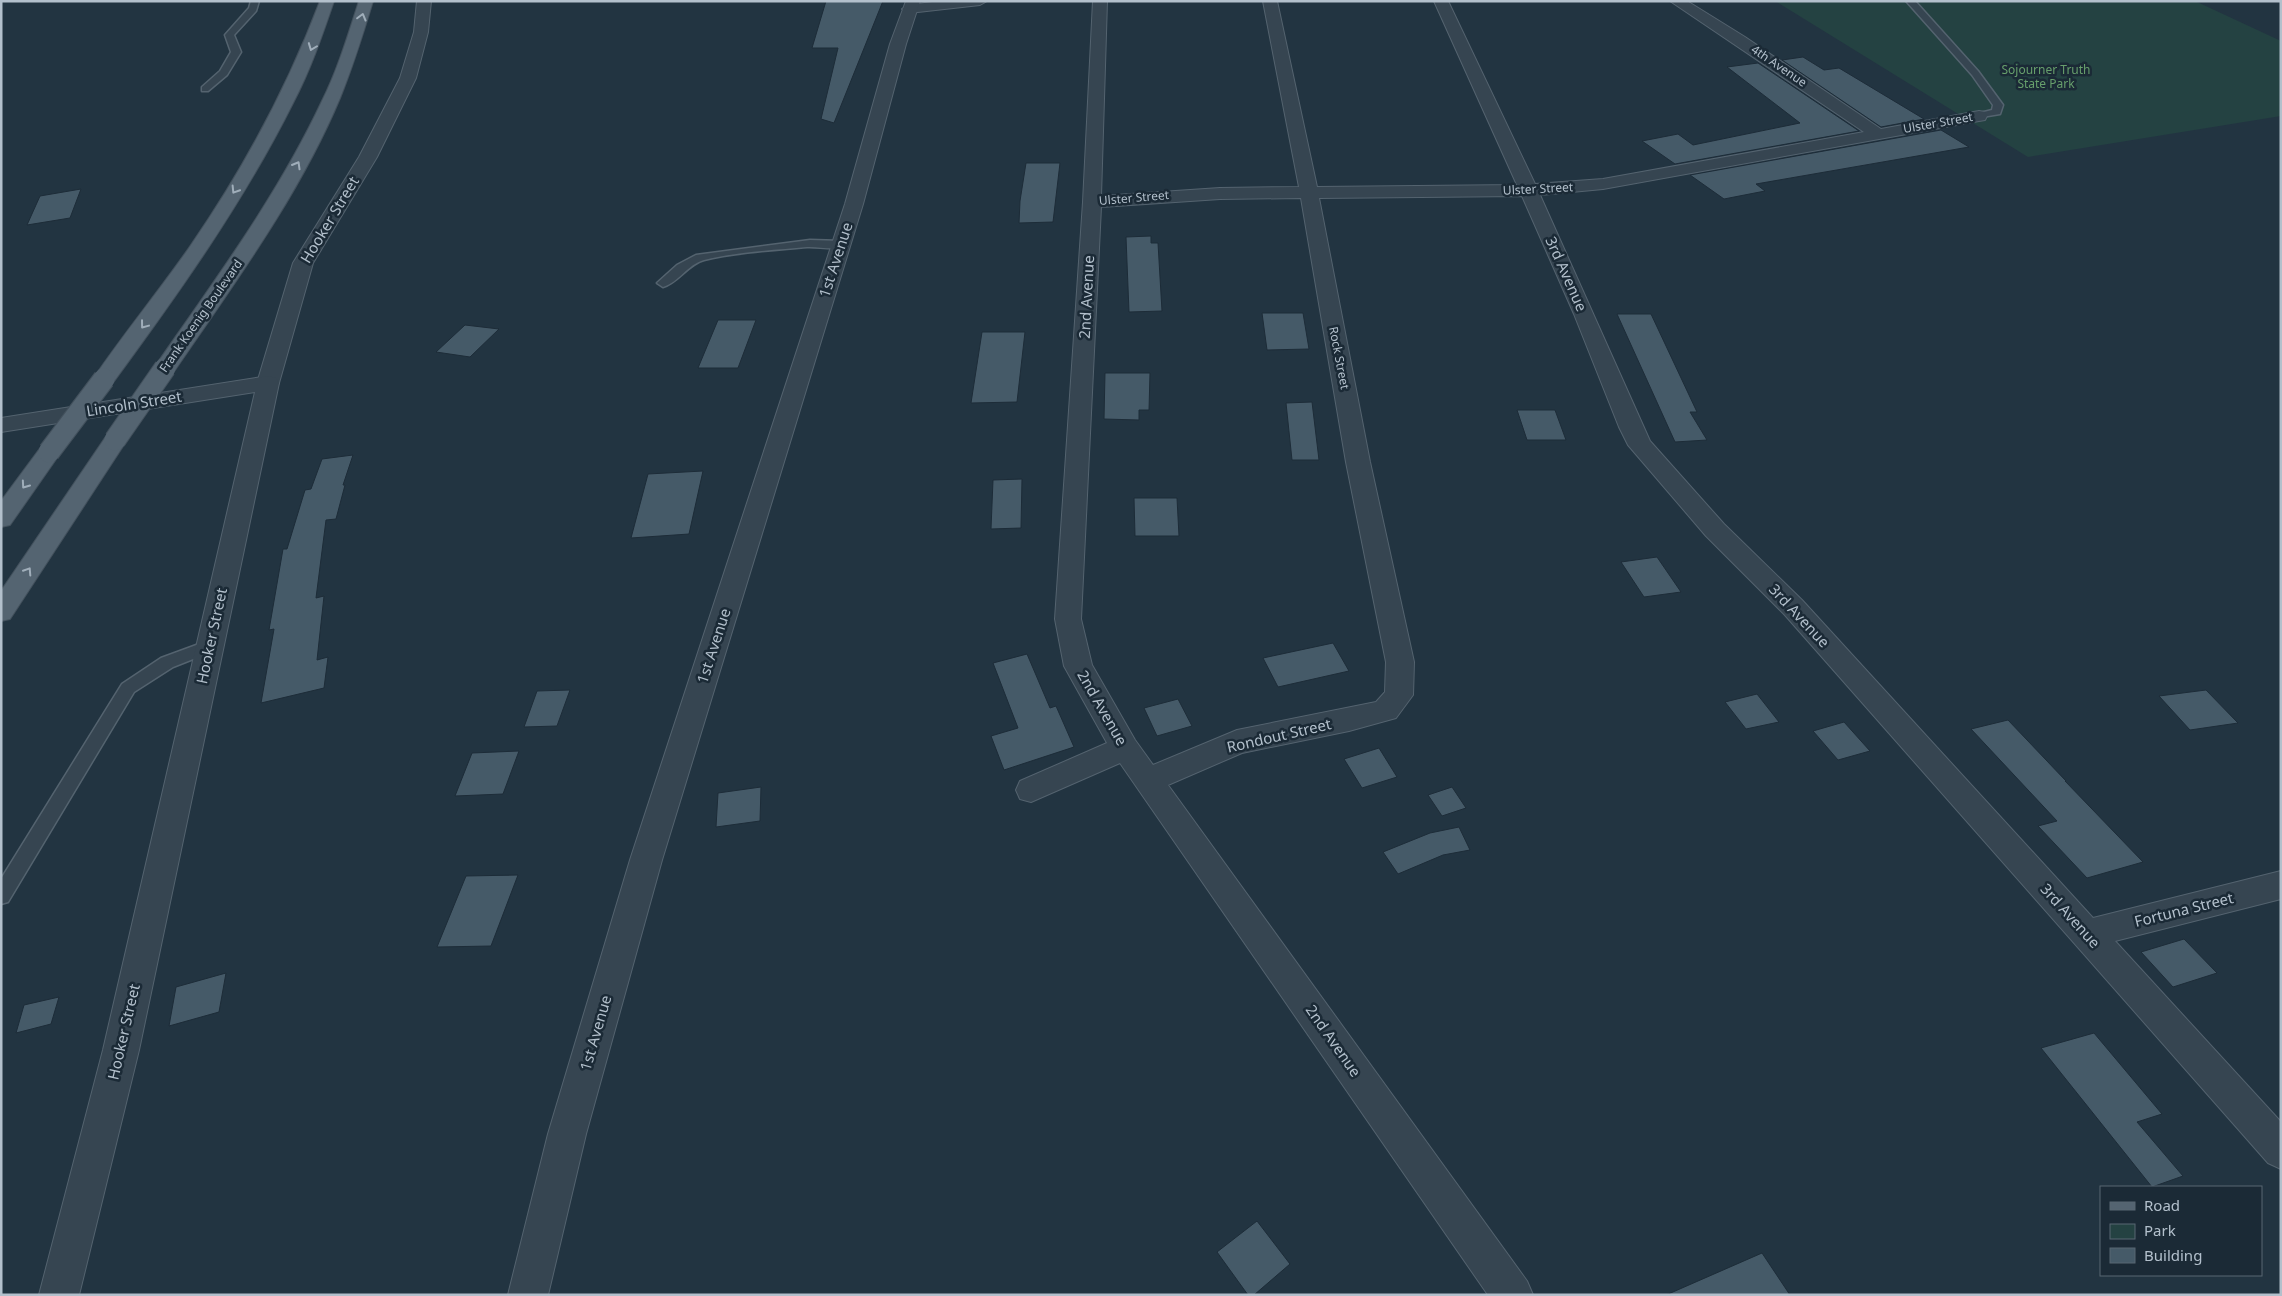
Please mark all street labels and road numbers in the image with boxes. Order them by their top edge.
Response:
street label: 4th Avenue [1748,41,1811,91]
street label: Ulster Street [1902,108,1975,137]
street label: Hooker Street [295,172,363,267]
street label: Ulster Street [1502,178,1574,199]
street label: Ulster Street [1098,186,1170,209]
street label: 1st Avenue [814,220,857,300]
street label: 3rd Avenue [1541,233,1592,314]
street label: 2nd Avenue [1074,255,1098,339]
street label: Frank Koenig Boulevard [155,256,246,376]
street label: Rock Street [1325,325,1354,391]
street label: Lincoln Street [85,386,183,420]
street label: 3rd Avenue [1765,579,1834,651]
street label: Hooker Street [191,585,231,686]
street label: 1st Avenue [692,606,735,686]
street label: 2nd Avenue [1073,666,1132,749]
street label: Rondout Street [1225,713,1333,757]
street label: 3rd Avenue [2036,879,2105,952]
street label: Fortuna Street [2132,887,2236,931]
street label: Hooker Street [102,981,144,1082]
street label: 1st Avenue [575,993,615,1073]
street label: 2nd Avenue [1302,1000,1366,1080]

